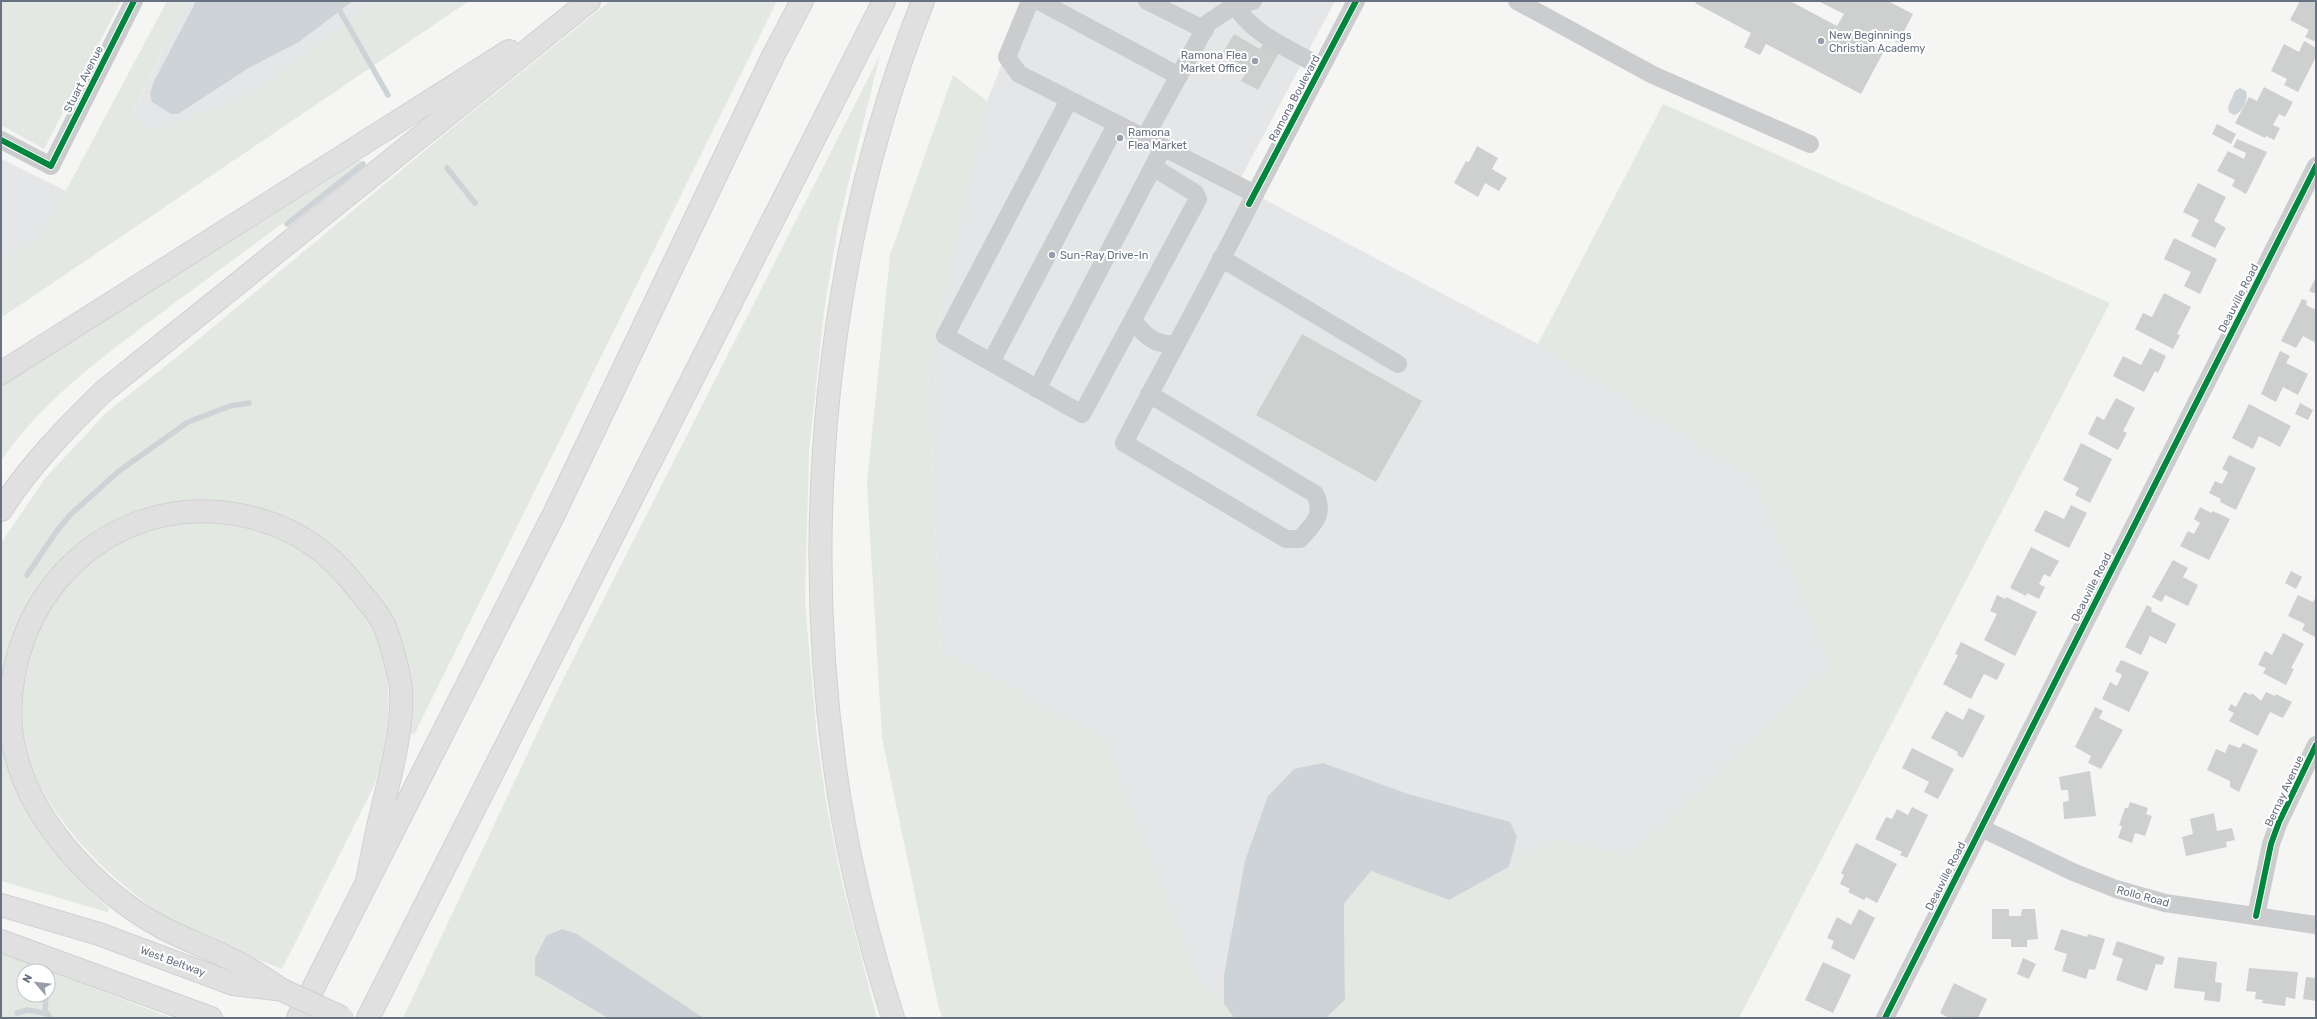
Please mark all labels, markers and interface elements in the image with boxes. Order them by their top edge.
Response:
place label: New Beginnings Christian Academy [1829,29,1925,55]
marker: New Beginnings Christian Academy [1816,36,1826,46]
street label: Stuart Avenue [61,44,106,115]
place label: Ramona Flea Market Office [1180,49,1247,75]
street label: Ramona Boulevard [1266,53,1323,144]
marker: Ramona Flea Market Office [1250,56,1260,66]
place label: Ramona Flea Market [1128,126,1188,152]
marker: Ramona Flea Market [1115,133,1125,143]
place label: Sun-Ray Drive-In [1060,249,1148,262]
marker: Sun-Ray Drive-In [1047,250,1057,260]
street label: Deauville Road [2216,262,2261,335]
street label: Deauville Road [2069,551,2114,624]
street label: Bernay Avenue [2262,754,2307,829]
street label: Deauville Road [1923,840,1968,913]
street label: Rollo Road [2115,883,2171,910]
street label: West Beltway [138,944,207,979]
north arrow [16,963,56,1003]
text: N [20,972,35,985]

